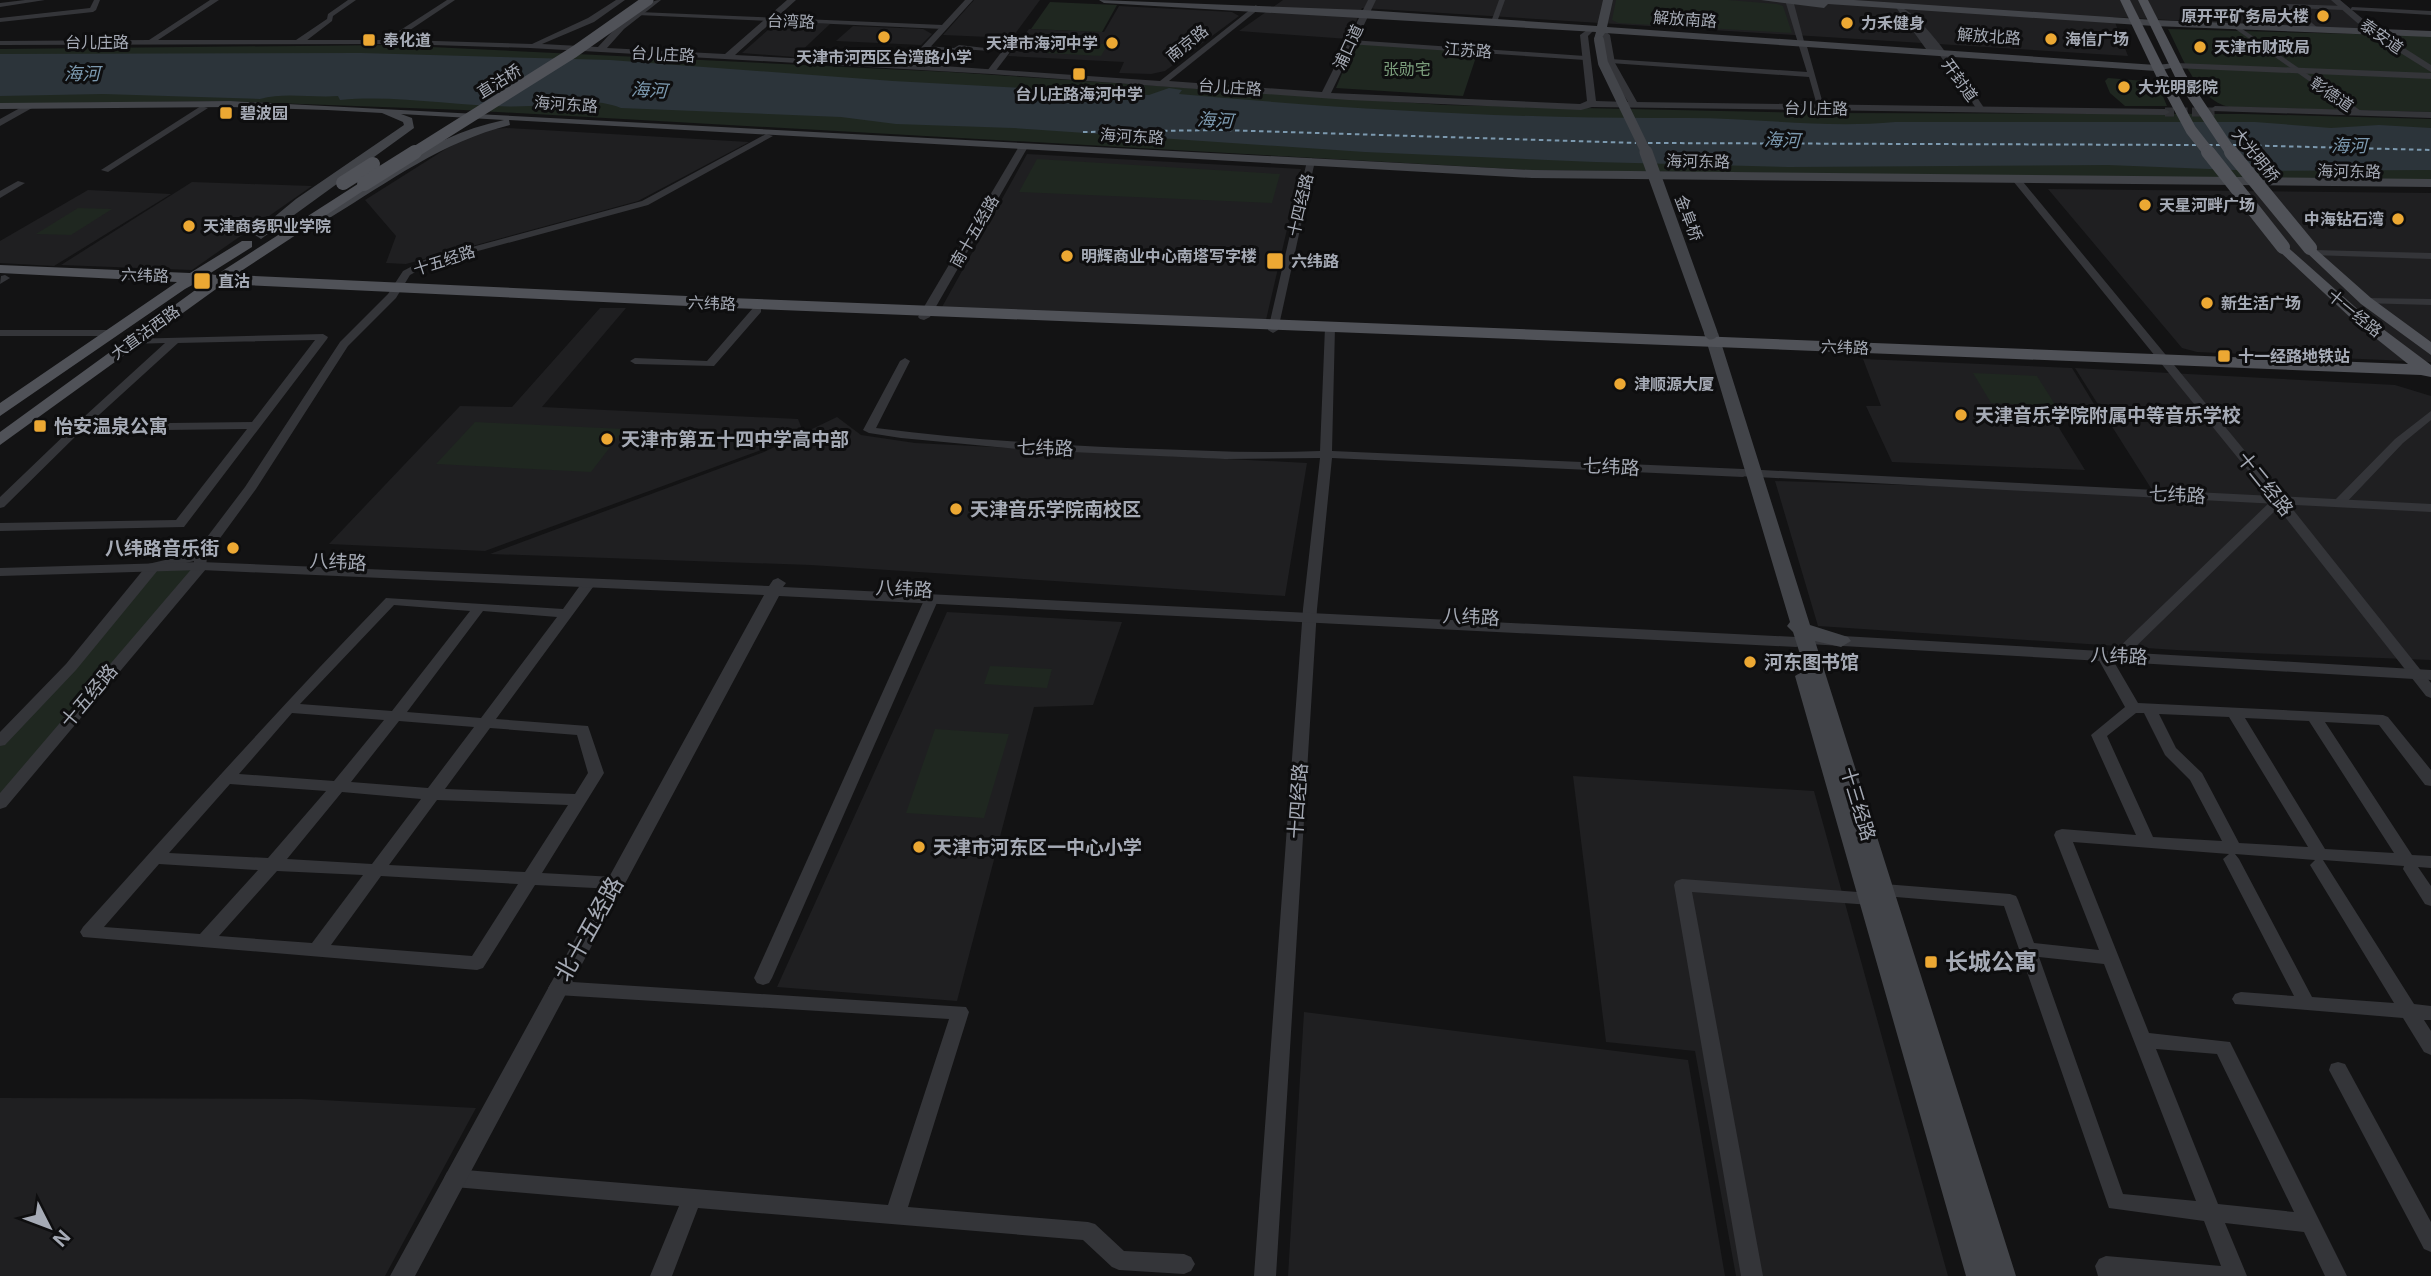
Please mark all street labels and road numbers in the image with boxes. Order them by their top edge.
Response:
street label: 解放南路 [1652,7,1718,31]
street label: 台湾路 [767,10,815,32]
street label: 泰安道 [2357,14,2407,58]
street label: 南京路 [1162,20,1212,66]
street label: 浦口道 [1329,21,1367,73]
street label: 解放北路 [1956,24,2022,48]
street label: 台儿庄路 [65,32,129,52]
street label: 江苏路 [1443,38,1493,62]
street label: 台儿庄路 [631,42,695,66]
street label: 开封道 [1938,55,1982,105]
street label: 直沽桥 [473,60,525,102]
street label: 彰德道 [2307,72,2357,116]
street label: 台儿庄路 [1197,75,1263,99]
street label: 海河东路 [533,92,599,116]
street label: 台儿庄路 [1784,97,1848,119]
street label: 海河东路 [1100,124,1164,148]
street label: 大光明桥 [2228,124,2284,186]
street label: 海河东路 [1666,150,1730,172]
street label: 海河东路 [2317,160,2381,182]
street label: 十四经路 [1283,172,1317,238]
street label: 南十五经路 [945,191,1003,271]
street label: 金阜桥 [1671,192,1707,244]
street label: 十五经路 [410,241,478,279]
street label: 六纬路 [121,264,169,286]
street label: 十一经路 [2324,285,2386,341]
street label: 六纬路 [688,292,736,314]
street label: 大直沽西路 [107,300,183,364]
street label: 六纬路 [1821,336,1869,358]
street label: 七纬路 [1016,436,1074,460]
street label: 十二经路 [2232,447,2298,521]
street label: 七纬路 [1582,454,1640,480]
street label: 七纬路 [2148,482,2206,508]
street label: 八纬路 [309,549,367,575]
street label: 八纬路 [875,576,933,602]
street label: 八纬路 [1442,604,1500,630]
street label: 八纬路 [2090,643,2148,669]
street label: 十五经路 [56,659,122,733]
street label: 十四经路 [1284,762,1312,840]
street label: 十三经路 [1836,764,1880,844]
street label: 北十五经路 [549,872,629,986]

